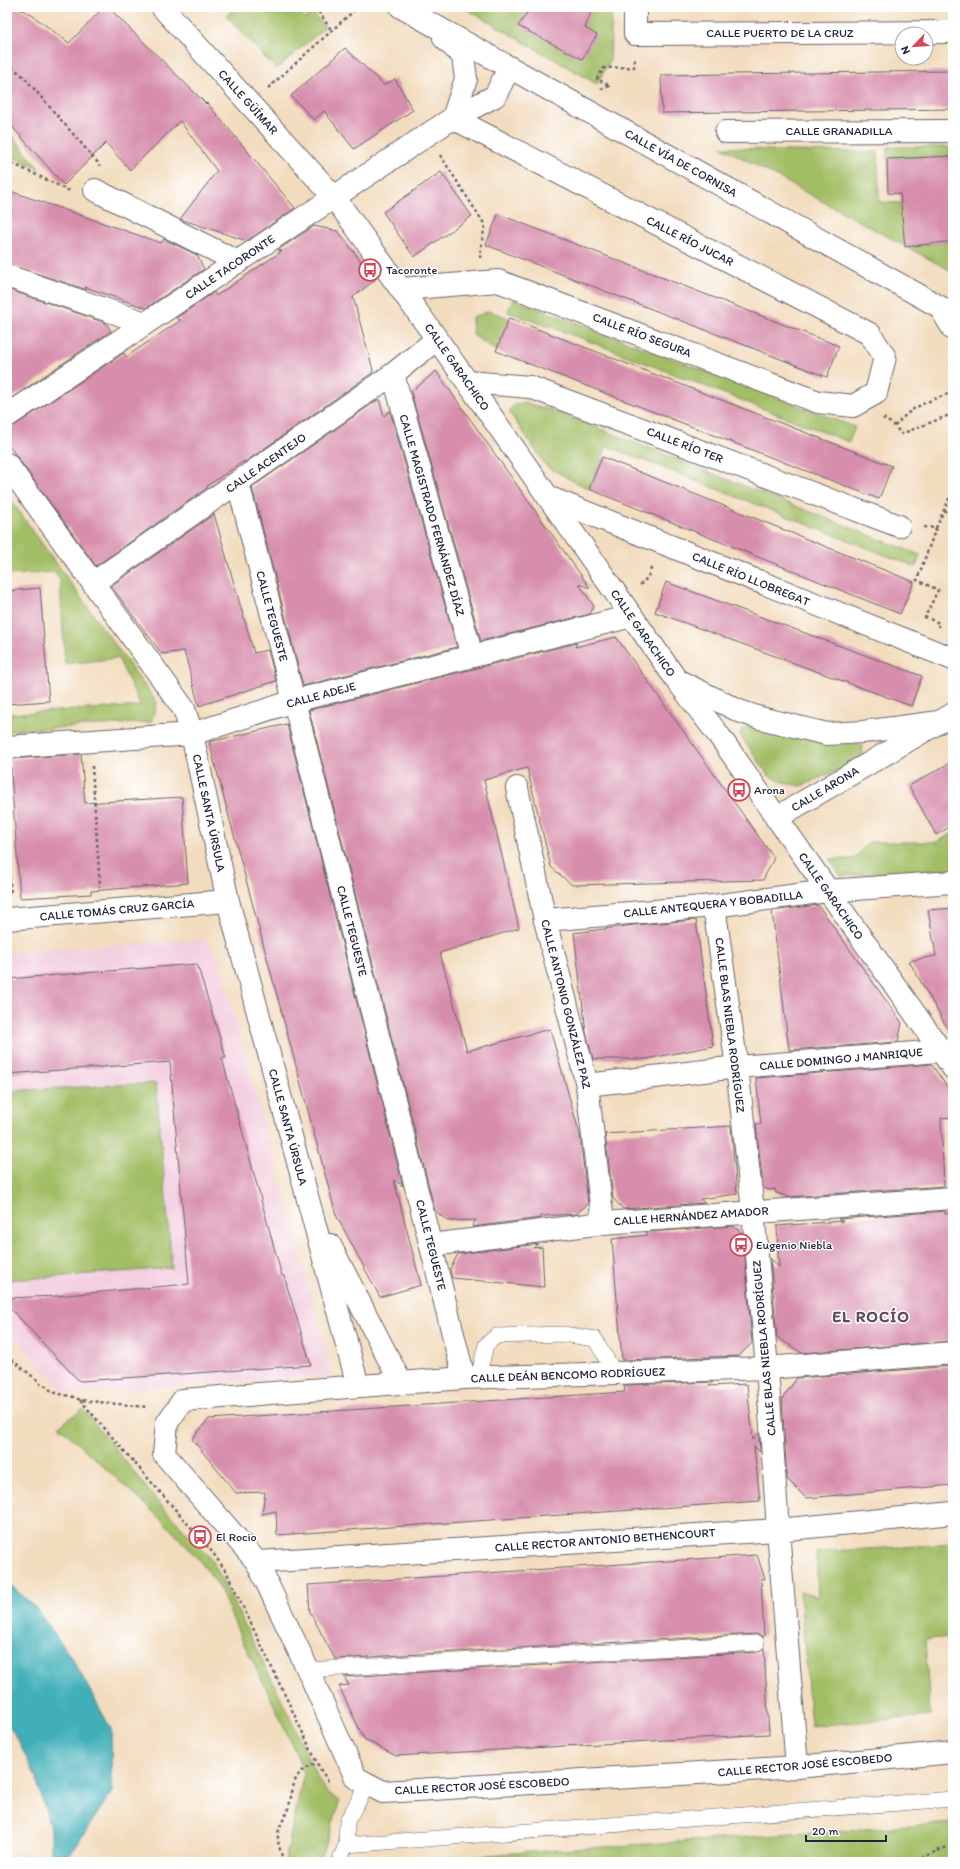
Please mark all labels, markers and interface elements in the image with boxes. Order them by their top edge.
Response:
street label: CALLE PUERTO DE LA CRUZ [706,26,854,40]
north arrow [894,26,934,66]
text: N [898,44,913,56]
street label: CALLE GÜÍMAR [215,67,281,137]
street label: CALLE GRANADILLA [786,124,893,138]
street label: CALLE VÍA DE CORNISA [622,126,740,200]
street label: CALLE RÍO JUCAR [644,213,736,269]
street label: CALLE TACORONTE [182,232,278,302]
bus stop icon: Tacoronte [357,257,383,283]
place label: Tacoronte [386,263,437,277]
street label: CALLE RÍO SEGURA [591,310,694,360]
street label: CALLE GARACHICO [422,321,493,414]
street label: CALLE MAGISTRADO FERNÁNDEZ DÍAZ [396,412,468,618]
street label: CALLE RÍO TER [645,424,725,466]
street label: CALLE ACENTEJO [223,430,309,496]
street label: CALLE RÍO LLOBREGAT [690,549,812,609]
street label: CALLE TEGUESTE [253,569,291,663]
street label: CALLE GARACHICO [608,587,679,680]
street label: CALLE ADEJE [285,679,358,711]
street label: CALLE SANTA ÚRSULA [190,753,228,874]
street label: CALLE ARONA [789,763,862,815]
bus stop icon: Arona [726,777,752,803]
place label: Arona [754,783,785,797]
street label: CALLE GARACHICO [796,850,867,943]
street label: CALLE TEGUESTE [334,884,370,978]
street label: CALLE ANTEQUERA Y BOBADILLA [623,888,804,920]
street label: CALLE TOMÁS CRUZ GARCÍA [39,896,195,924]
street label: CALLE ANTONIO GONZÁLEZ PAZ [538,918,594,1090]
street label: CALLE BLAS NIEBLA RODRÍGUEZ [712,937,748,1114]
street label: CALLE DOMINGO J MANRIQUE [759,1045,924,1073]
street label: CALLE SANTA ÚRSULA [266,1067,310,1187]
street label: CALLE TEGUESTE [413,1198,449,1292]
street label: CALLE HERNÁNDEZ AMADOR [613,1204,769,1228]
bus stop icon: Eugenio Niebla [728,1232,754,1258]
place label: Eugenio Niebla [756,1238,833,1252]
street label: CALLE BLAS NIEBLA RODRÍGUEZ [749,1259,779,1436]
district label: EL ROCÍO [832,1307,910,1326]
street label: CALLE DEÁN BENCOMO RODRÍGUEZ [470,1365,666,1385]
bus stop icon: El Rocio [187,1524,213,1550]
street label: CALLE RECTOR ANTONIO BETHENCOURT [494,1525,716,1555]
place label: El Rocio [216,1530,257,1544]
street label: CALLE RECTOR JOSÉ ESCOBEDO [717,1750,893,1780]
street label: CALLE RECTOR JOSÉ ESCOBEDO [394,1774,570,1798]
scale bar [806,1817,886,1843]
text: 20 m [812,1824,839,1838]

